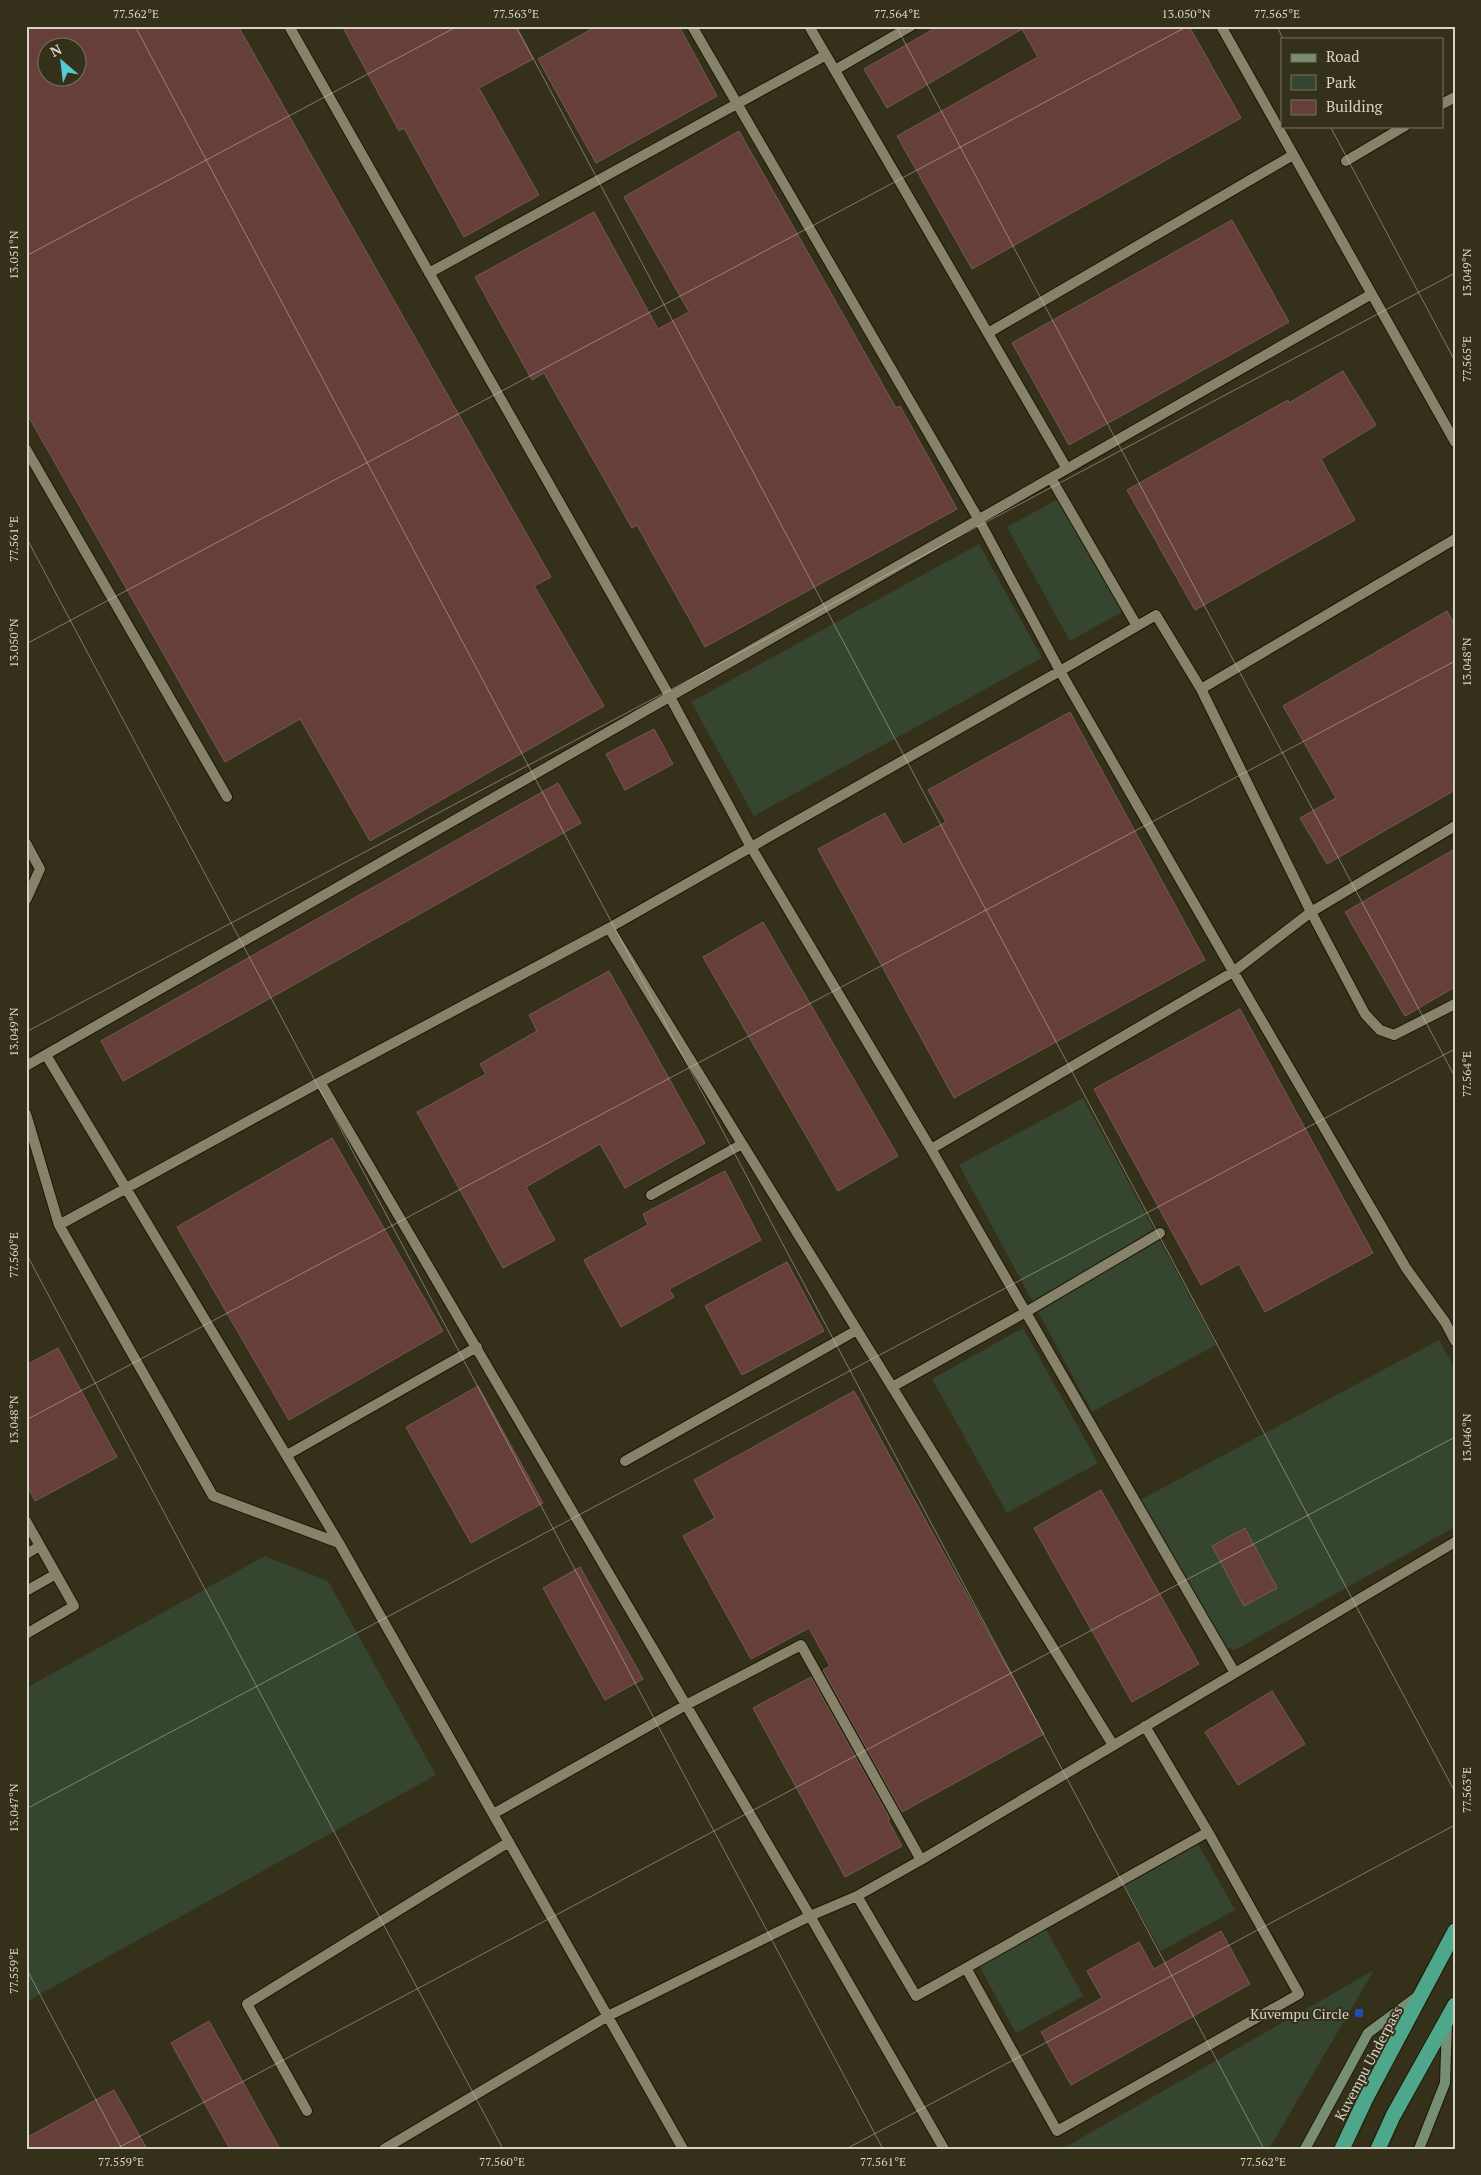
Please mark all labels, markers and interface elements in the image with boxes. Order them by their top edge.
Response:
text: 77.562°E [113,6,159,21]
text: 77.563°E [493,6,539,21]
text: 77.564°E [874,6,920,21]
text: 13.050°N [1161,6,1211,21]
text: 77.565°E [1254,6,1300,21]
north arrow [38,38,88,88]
legend [1281,38,1444,128]
text: N [47,39,65,61]
text: Road [1326,46,1359,66]
text: Park [1326,72,1356,92]
text: Building [1326,96,1384,116]
text: 13.051°N [6,230,21,280]
text: 13.049°N [1459,248,1474,298]
text: 77.565°E [1459,336,1474,382]
text: 77.561°E [6,516,21,562]
text: 13.050°N [6,618,21,668]
text: 13.048°N [1459,637,1474,687]
text: 13.049°N [6,1007,21,1057]
text: 77.564°E [1459,1051,1474,1097]
text: 77.560°E [6,1232,21,1278]
text: 13.048°N [6,1395,21,1445]
text: 13.046°N [1459,1413,1474,1463]
text: 77.563°E [1459,1767,1474,1813]
text: 13.047°N [6,1783,21,1833]
text: 77.559°E [6,1948,21,1994]
street label: Kuvempu Underpass [1330,2002,1406,2124]
place label: Kuvempu Circle [1250,2004,1349,2023]
marker: Kuvempu Circle [1353,2007,1365,2019]
text: 77.559°E [98,2154,144,2169]
text: 77.560°E [479,2154,525,2169]
text: 77.561°E [860,2154,906,2169]
text: 77.562°E [1240,2154,1286,2169]

